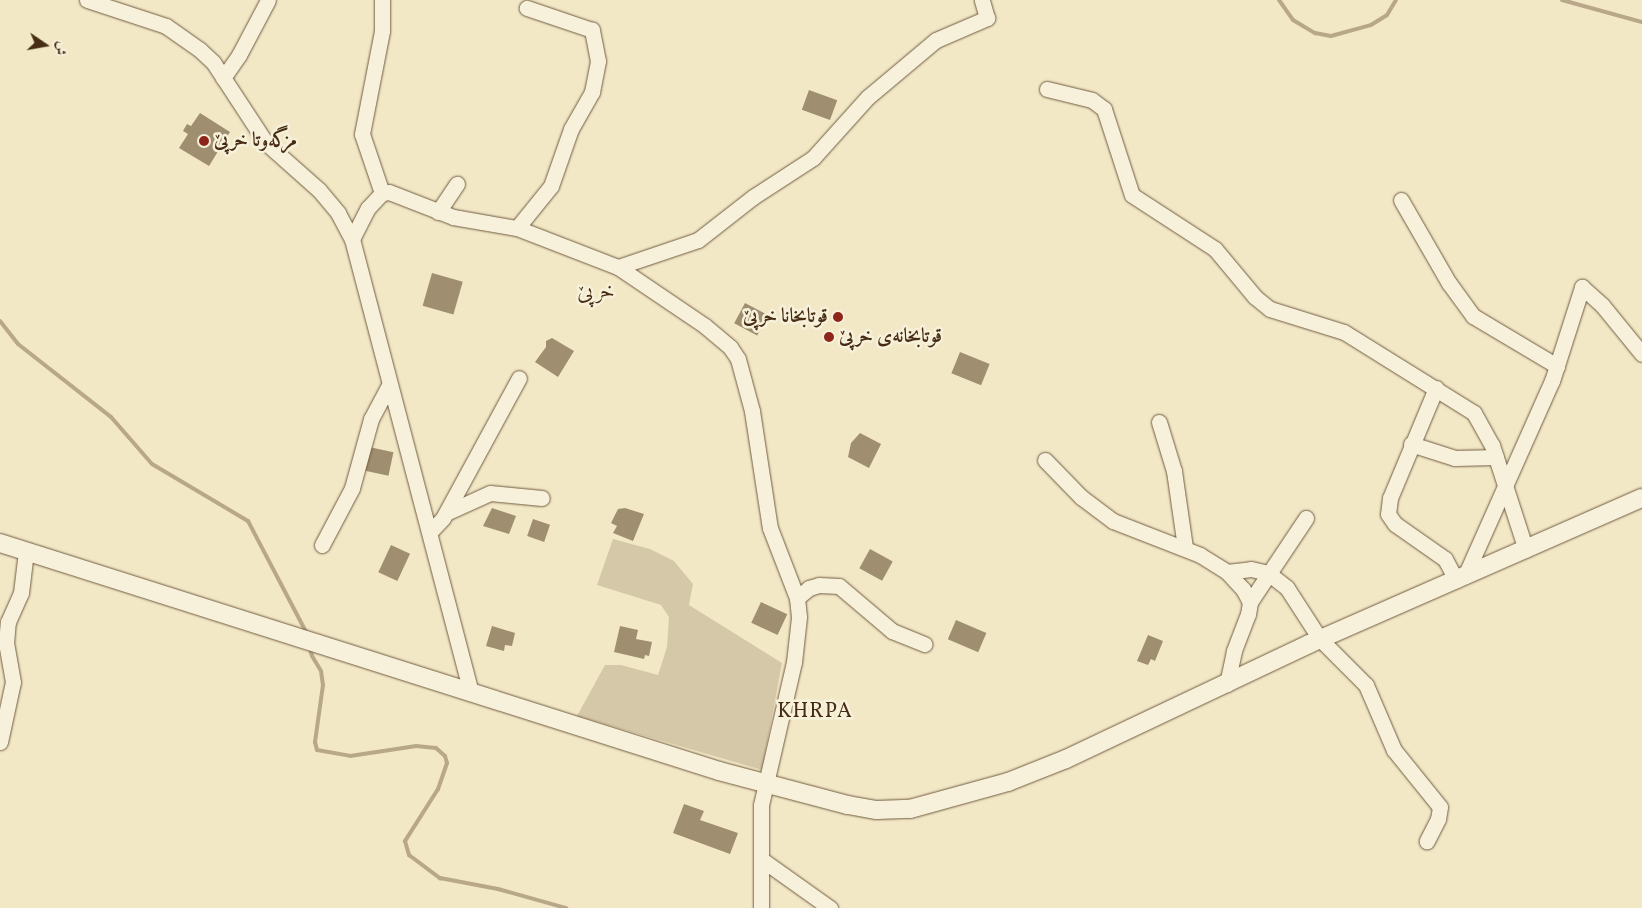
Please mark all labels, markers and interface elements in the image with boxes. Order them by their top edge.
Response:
north arrow [20,20,70,70]
text: ش [49,39,71,57]
place label: مزگەوتا خرپێ [214,129,297,153]
marker: مزگەوتا خرپێ [198,135,210,147]
district label: خرپێ [577,280,615,306]
place label: قوتابخانا خرپێ [743,305,828,329]
marker: قوتابخانا خرپێ [832,311,844,323]
place label: قوتابخانەی خرپێ [839,325,942,349]
marker: قوتابخانەی خرپێ [823,331,835,343]
district label: KHRPA [777,699,853,725]

